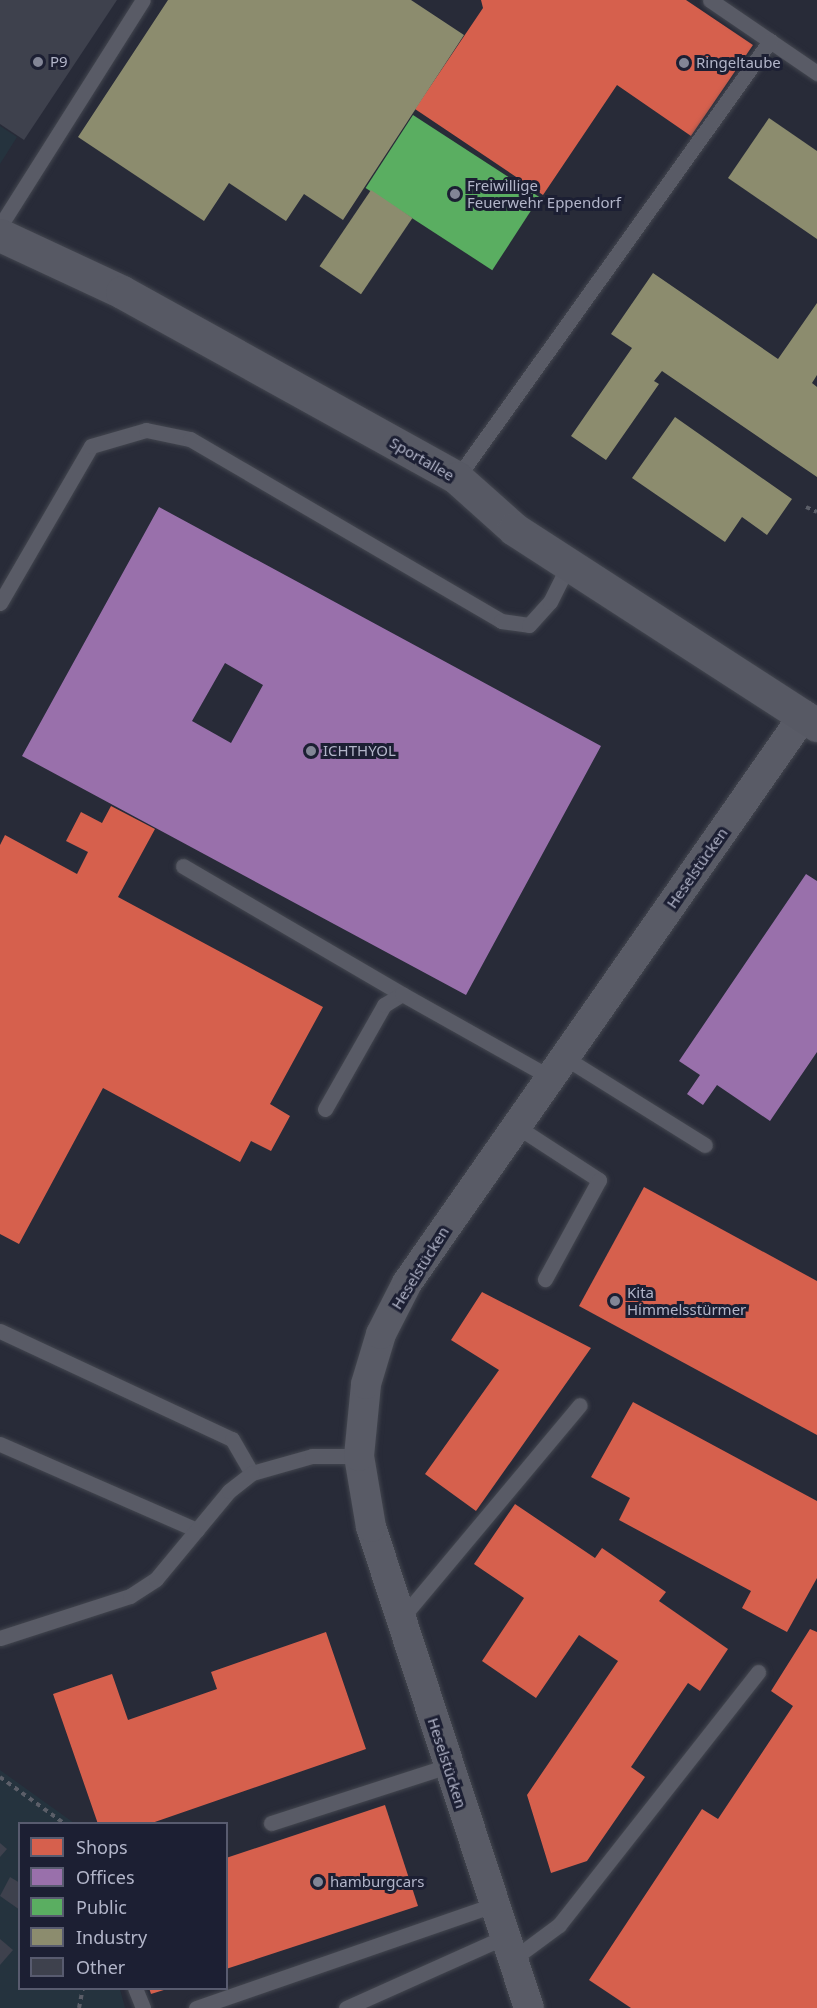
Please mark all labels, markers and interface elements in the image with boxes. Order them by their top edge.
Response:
place label: P9 [50,53,68,71]
place label: Ringeltaube [696,54,781,72]
marker: P9 [31,55,45,69]
marker: Ringeltaube [677,56,691,70]
place label: Freiwillige Feuerwehr Eppendorf [467,176,621,211]
marker: Freiwillige Feuerwehr Eppendorf [448,187,462,201]
street label: Sportallee [387,433,457,485]
place label: ICHTHYOL [323,742,396,760]
marker: ICHTHYOL [304,744,318,758]
street label: Heselstücken [663,824,731,912]
street label: Heselstücken [387,1223,453,1313]
place label: Kita Himmelsstürmer [627,1283,746,1318]
marker: Kita Himmelsstürmer [608,1294,622,1308]
street label: Heselstücken [424,1716,470,1810]
legend [18,1822,228,1990]
text: Shops [76,1835,128,1859]
text: Offices [76,1865,135,1889]
place label: hamburgcars [330,1873,424,1891]
marker: hamburgcars [311,1875,325,1889]
text: Public [76,1895,127,1919]
text: Industry [76,1925,147,1949]
text: Other [76,1955,125,1979]

